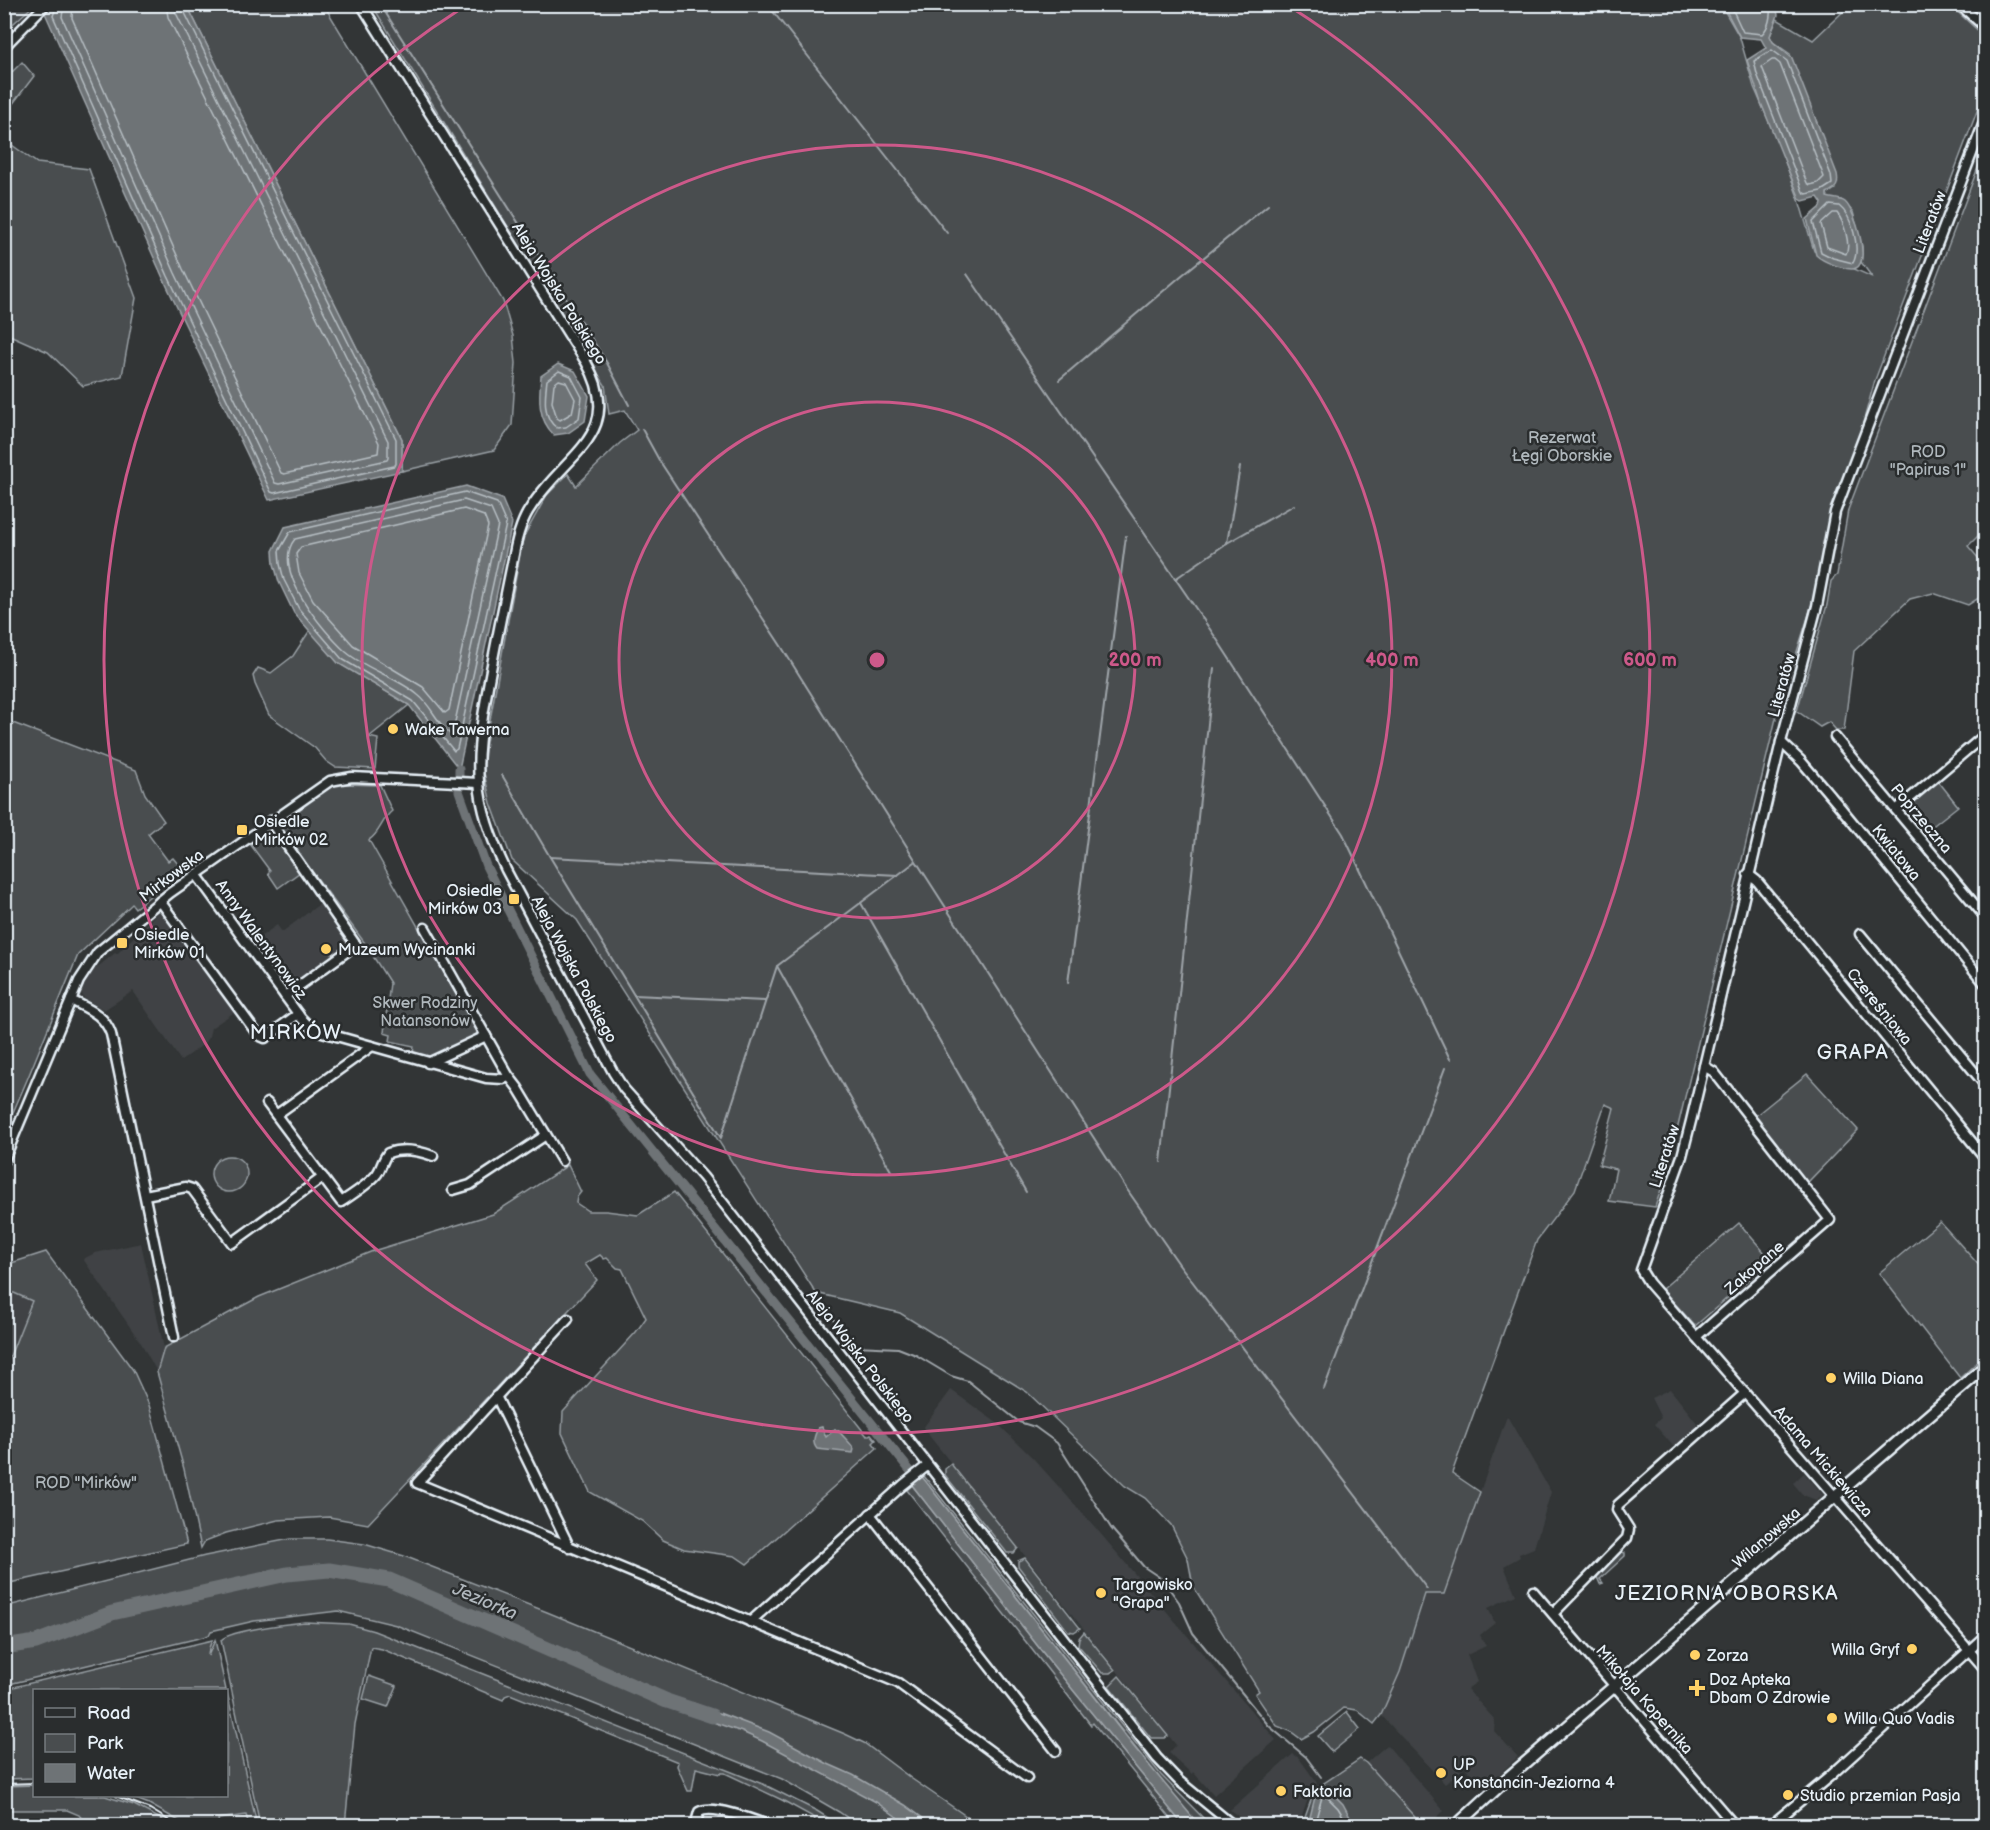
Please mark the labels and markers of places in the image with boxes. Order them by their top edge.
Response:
centre of rings [867,650,887,670]
place label: Wake Tawerna [405,721,510,740]
marker: Wake Tawerna [386,722,400,736]
place label: Osiedle Mirków 02 [254,813,328,850]
marker: Osiedle Mirków 02 [235,823,249,837]
place label: Osiedle Mirków 03 [428,882,502,919]
marker: Osiedle Mirków 03 [507,892,521,906]
place label: Osiedle Mirków 01 [134,926,205,963]
marker: Osiedle Mirków 01 [115,936,129,950]
place label: Muzeum Wycinanki [338,941,476,960]
marker: Muzeum Wycinanki [319,942,333,956]
place label: Willa Diana [1843,1370,1924,1389]
marker: Willa Diana [1824,1371,1838,1385]
place label: Targowisko "Grapa" [1113,1576,1193,1613]
marker: Targowisko "Grapa" [1094,1586,1108,1600]
place label: Willa Gryf [1831,1641,1900,1660]
marker: Willa Gryf [1905,1642,1919,1656]
place label: Zorza [1706,1647,1748,1666]
marker: Zorza [1688,1648,1702,1662]
place label: Doz Apteka Dbam O Zdrowie [1709,1671,1831,1708]
marker: Doz Apteka Dbam O Zdrowie [1690,1681,1704,1695]
place label: Willa Quo Vadis [1844,1710,1955,1729]
marker: Willa Quo Vadis [1825,1711,1839,1725]
place label: UP Konstancin-Jeziorna 4 [1453,1756,1615,1793]
marker: UP Konstancin-Jeziorna 4 [1434,1766,1448,1780]
place label: Faktoria [1293,1783,1352,1802]
marker: Faktoria [1274,1784,1288,1798]
place label: Studio przemian Pasja [1800,1787,1961,1806]
marker: Studio przemian Pasja [1781,1788,1795,1802]

